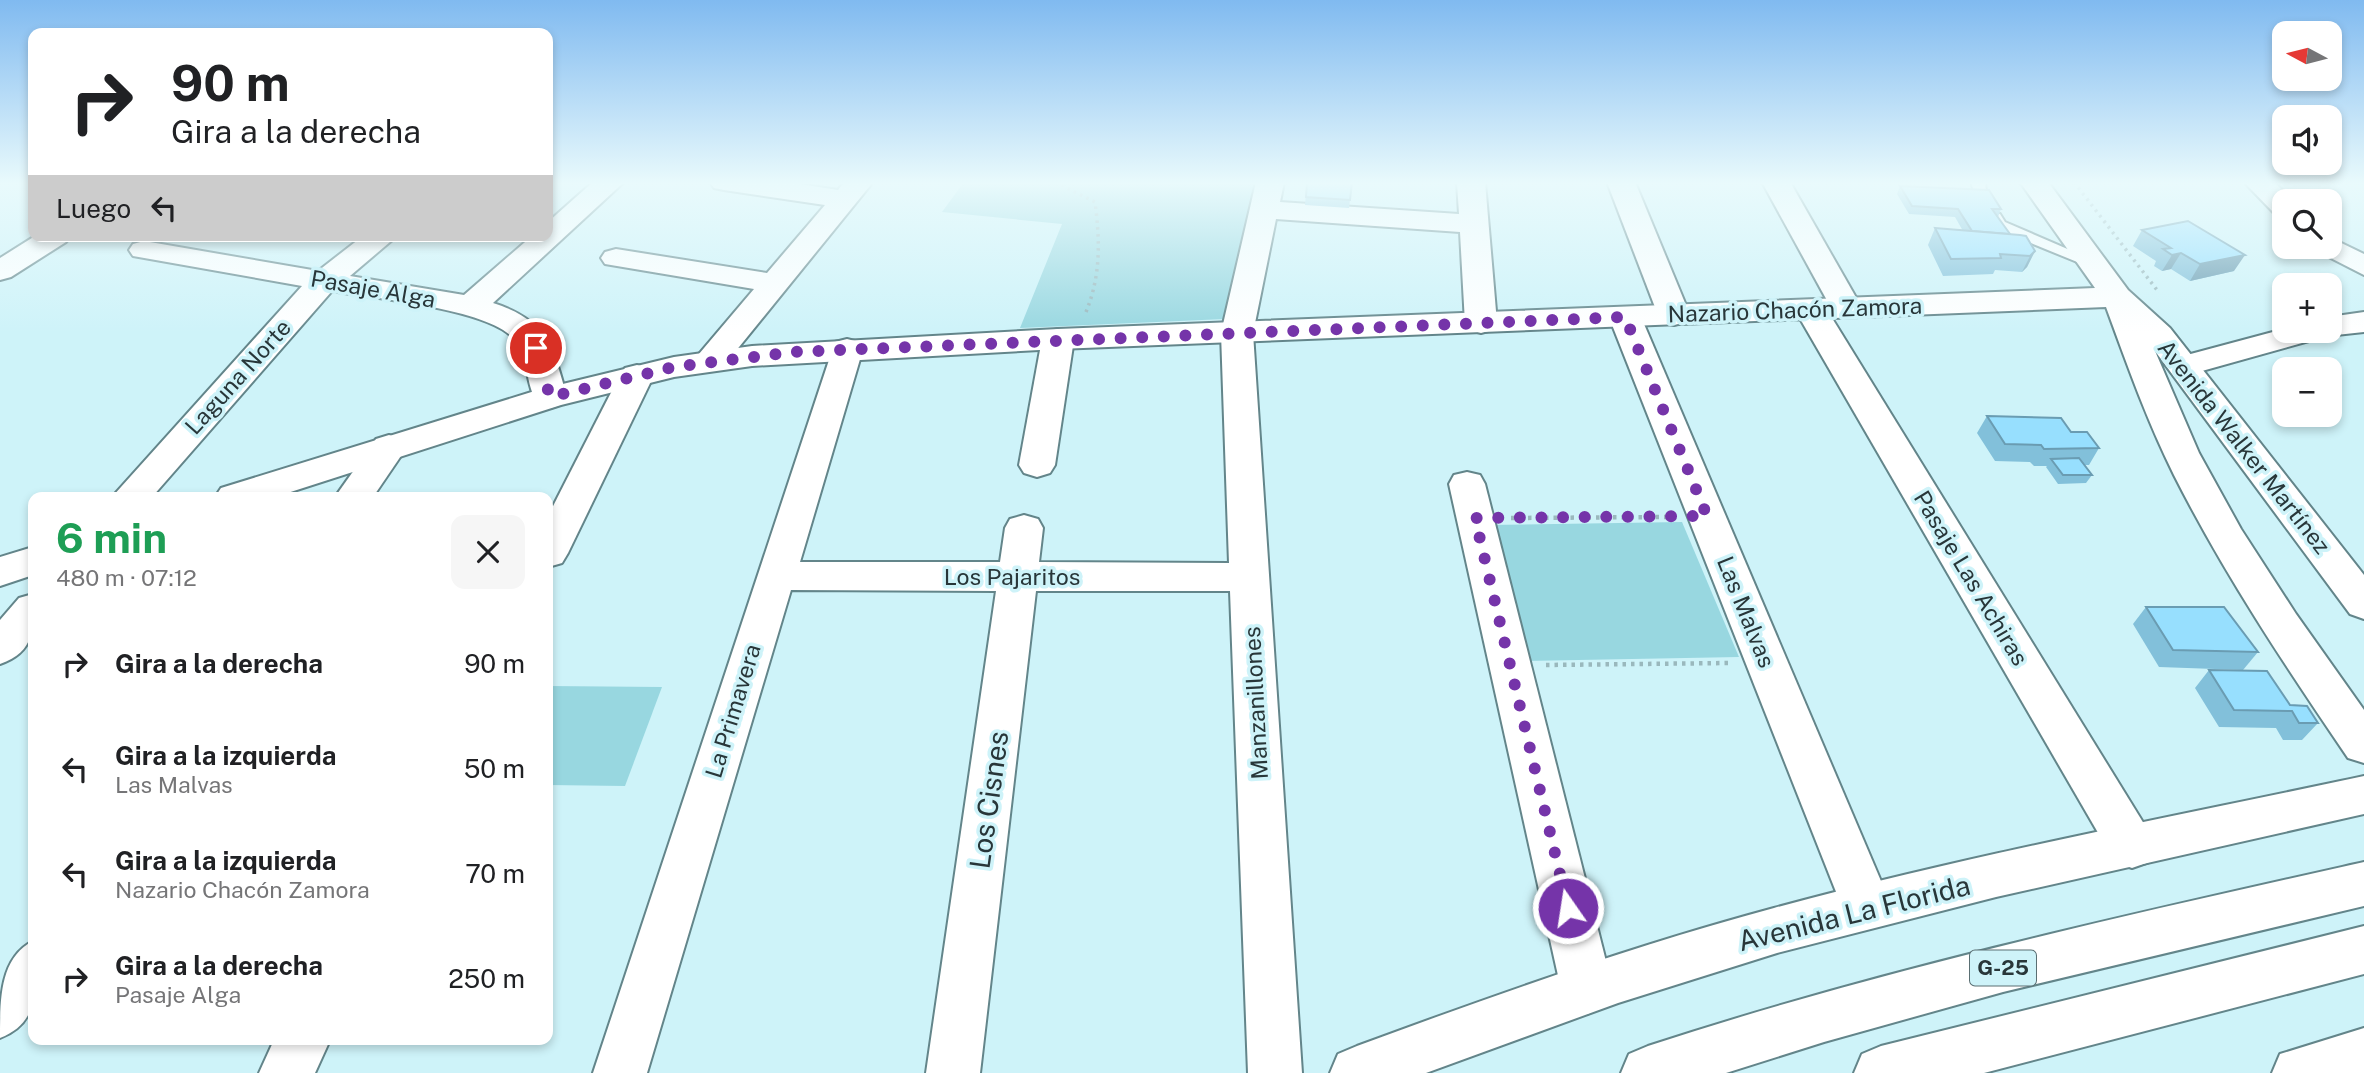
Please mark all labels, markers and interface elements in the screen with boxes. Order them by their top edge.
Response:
north arrow [2272,21,2342,91]
map controls [2272,21,2342,427]
text: 90 m [171,54,290,112]
icon: right [56,56,147,147]
button: sound [2272,105,2342,175]
text: Gira a la derecha [171,113,421,150]
icon: left [145,189,183,227]
button: search [2272,189,2342,259]
text: Luego [56,193,131,224]
street label: Pasaje Alga [309,264,438,313]
button: + [2272,273,2342,343]
street label: Nazario Chacón Zamora [1667,292,1923,327]
street label: Laguna Norte [179,314,296,440]
pin [506,318,566,378]
icon: arrive [517,329,555,367]
street label: Avenida Walker Martínez [2153,334,2336,559]
button: − [2272,357,2342,427]
street label: Pasaje Las Achiras [1909,486,2034,670]
text: 6 min [56,513,167,562]
button: close [451,515,525,589]
street label: Las Malvas [1712,552,1781,671]
street label: Los Pajaritos [944,563,1080,590]
text: 480 m · 07:12 [56,564,197,591]
street label: Manzanillones [1238,626,1273,780]
street label: La Primavera [699,641,766,781]
icon: right [56,645,94,683]
text: Gira a la derecha [115,648,323,679]
text: 90 m [464,648,525,679]
street label: Los Cisnes [963,729,1014,871]
text: Gira a la izquierda [115,740,337,771]
icon: left [56,750,94,788]
text: 50 m [464,753,525,784]
text: Las Malvas [115,771,233,798]
text: Gira a la izquierda [115,845,337,876]
icon: left [56,855,94,893]
text: 70 m [465,858,525,889]
street label: Avenida La Florida [1734,868,1973,957]
position arrow [1531,871,1605,945]
text: Nazario Chacón Zamora [115,876,370,903]
text: Gira a la derecha [115,950,323,981]
road number: G-25 [1970,950,2036,986]
icon: right [56,960,94,998]
text: 250 m [448,963,525,994]
text: Pasaje Alga [115,981,241,1008]

